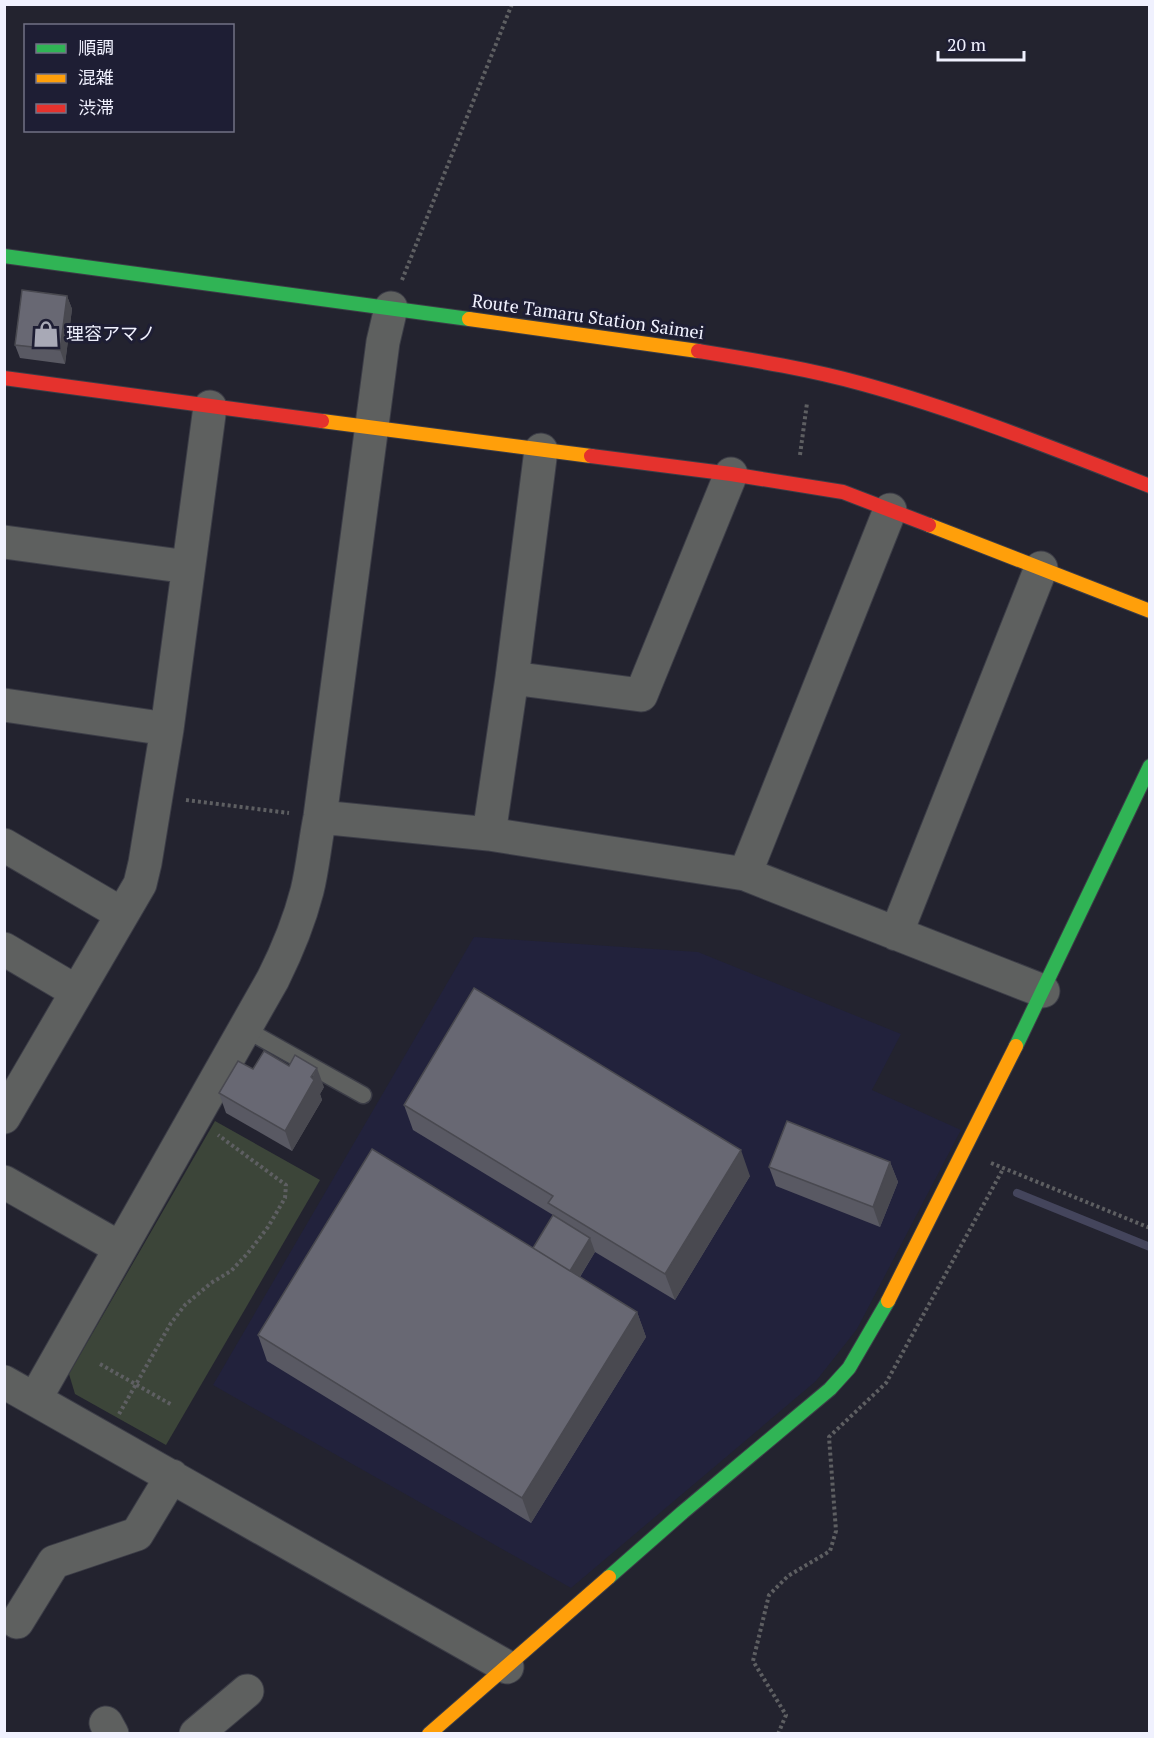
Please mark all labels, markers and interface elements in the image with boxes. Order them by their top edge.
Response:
legend [24,24,234,132]
scale bar [938,24,1024,62]
text: 20 m [947,32,987,56]
text: 順調 [78,35,114,59]
text: 混雑 [78,65,114,89]
text: 渋滞 [78,95,114,119]
street label: Route Tamaru Station Saimei [471,288,706,344]
shop icon: 理容アマノ [31,319,61,349]
place label: 理容アマノ [66,321,155,345]

